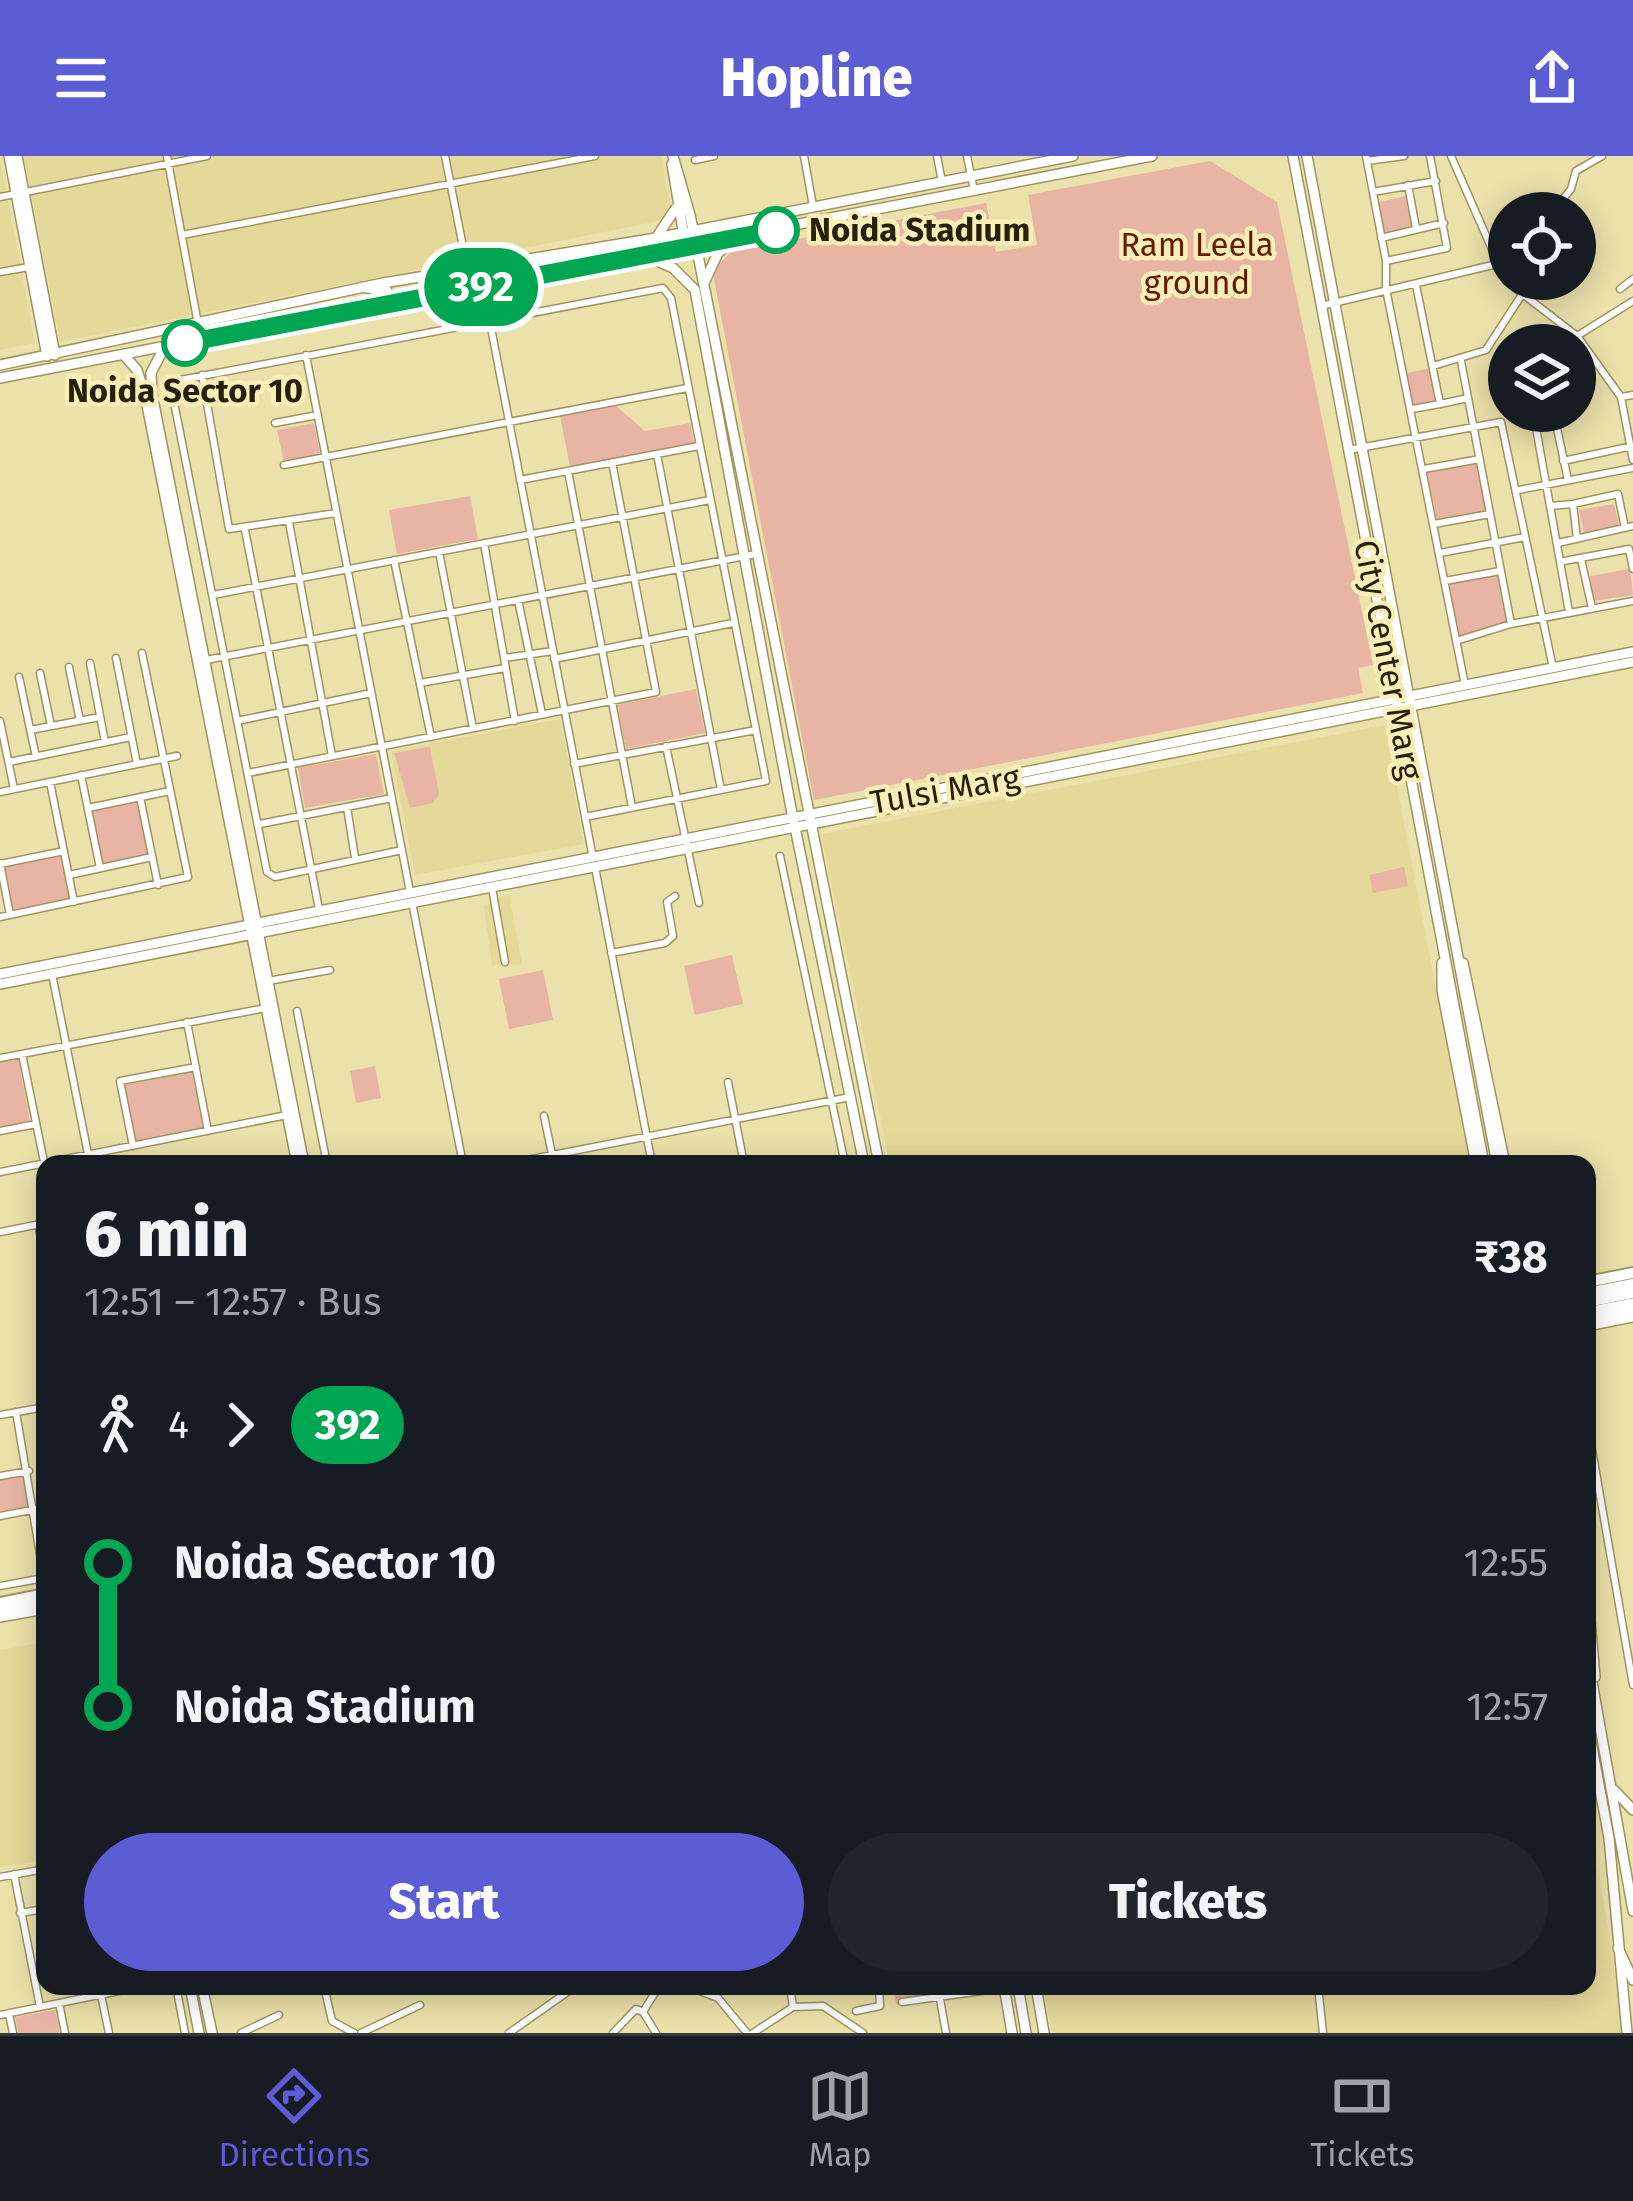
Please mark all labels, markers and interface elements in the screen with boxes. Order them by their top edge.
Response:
icon: menu [48,45,114,111]
icon: share [1519,45,1585,111]
text: Hopline [721,46,912,110]
map controls [1488,192,1596,432]
button: locate [1488,192,1596,300]
marker: Noida Stadium [754,208,798,252]
place label: Noida Stadium [809,210,1030,250]
park label: Ram Leela ground [1120,225,1274,303]
line badge: 392 [412,248,550,326]
text: 392 [448,262,514,312]
marker: Noida Sector 10 [163,321,207,365]
button: layers [1488,324,1596,432]
place label: Noida Sector 10 [67,371,303,411]
street label: City Center Marg [1345,537,1431,784]
street label: Tulsi Marg [867,757,1024,823]
text: 6 min [84,1194,249,1273]
text: ₹38 [1474,1230,1548,1284]
text: 12:51 – 12:57 · Bus [84,1279,381,1325]
icon: walk [84,1392,150,1458]
icon: forward [207,1392,273,1458]
text: 392 [315,1400,380,1450]
text: 4 [168,1402,189,1448]
text: Noida Sector 10 [174,1536,496,1590]
text: 12:55 [1463,1540,1548,1586]
text: Noida Stadium [174,1680,476,1734]
text: 12:57 [1466,1684,1548,1730]
button: Start [84,1833,804,1971]
button: Tickets [828,1833,1548,1971]
tab: Directions [219,2063,370,2175]
tab: Map [807,2063,873,2175]
tab: Tickets [1310,2063,1414,2175]

